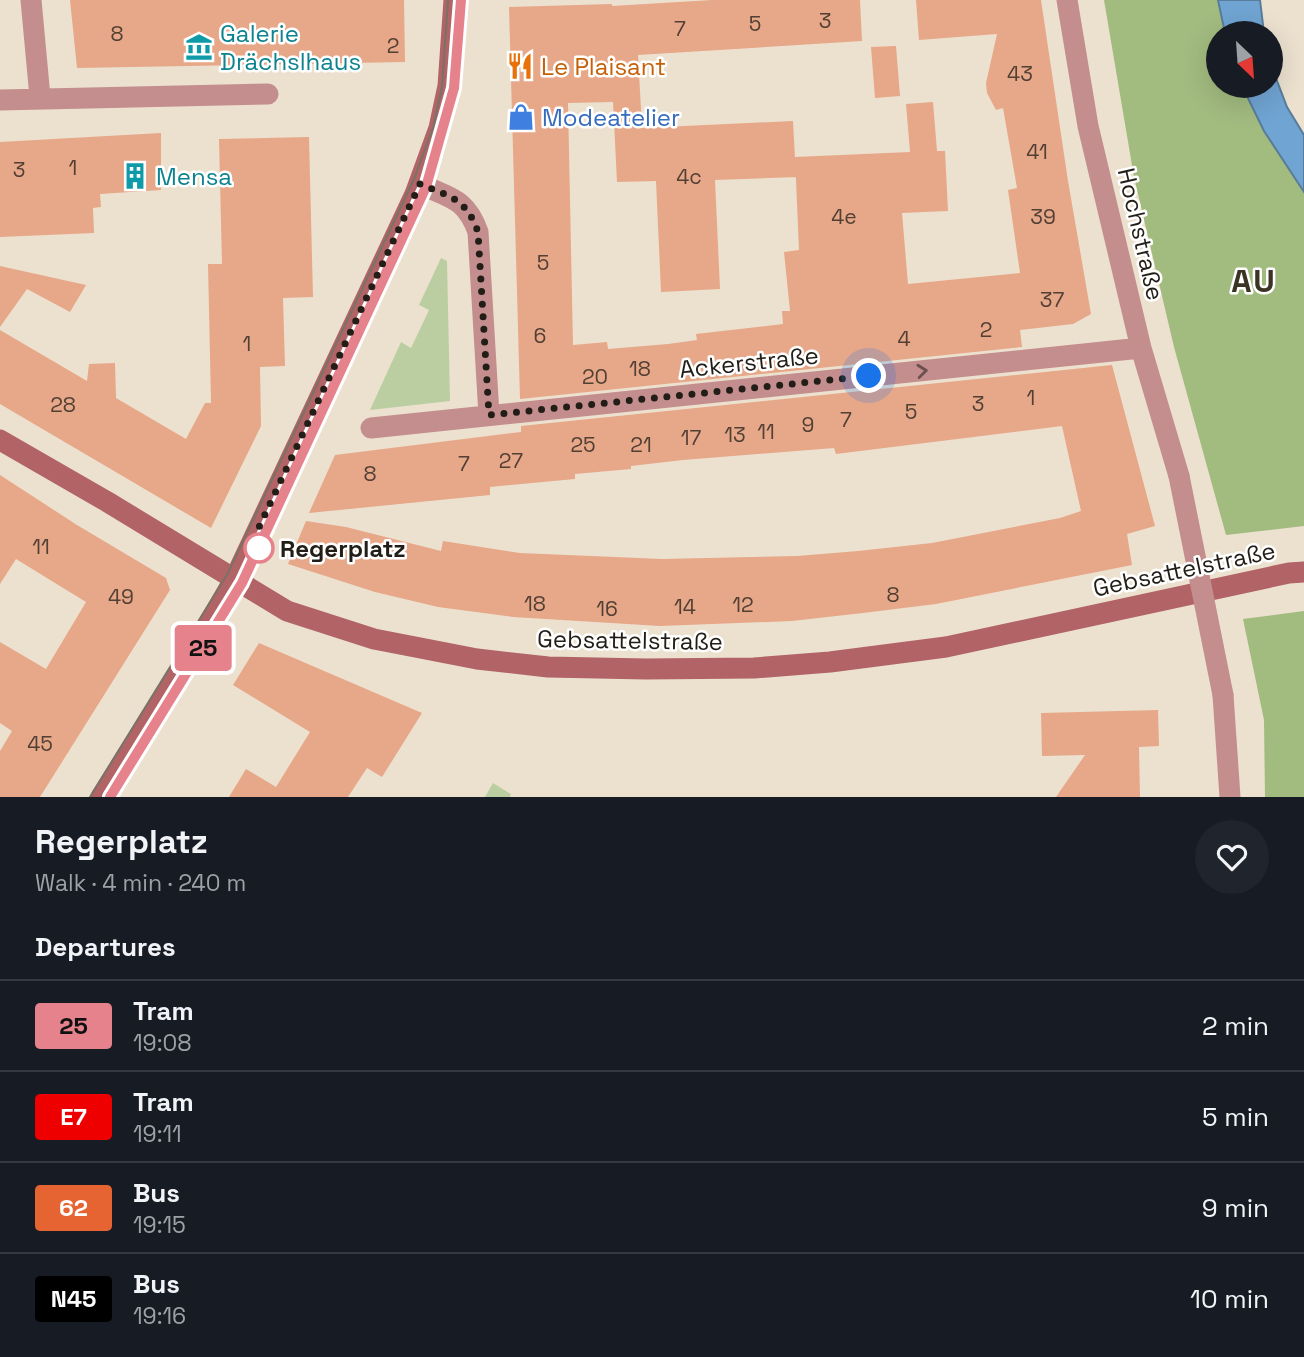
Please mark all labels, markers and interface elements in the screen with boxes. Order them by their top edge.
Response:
house number: 3 [819,7,831,34]
house number: 5 [749,10,761,37]
house number: 7 [674,15,686,42]
place label: Galerie Drächslhaus [220,18,361,77]
house number: 8 [110,20,124,47]
north arrow [1206,21,1283,98]
map controls [1206,21,1283,98]
museum icon: Galerie Drächslhaus [184,32,214,62]
house number: 2 [387,32,399,59]
restaurant icon: Le Plaisant [505,51,535,81]
place label: Le Plaisant [541,51,666,82]
house number: 43 [1007,60,1033,87]
shop icon: Modeatelier [506,102,536,132]
place label: Modeatelier [542,102,680,133]
house number: 41 [1026,138,1048,165]
house number: 1 [69,154,77,181]
house number: 3 [13,156,25,183]
building icon: Mensa [120,161,150,191]
place label: Mensa [156,161,232,192]
house number: 4c [676,163,702,190]
street label: Hochstraße [1111,165,1171,303]
house number: 4e [831,203,857,230]
house number: 39 [1030,203,1056,230]
house number: 5 [537,249,549,276]
district label: AU [1231,261,1277,301]
house number: 37 [1040,286,1064,313]
house number: 2 [980,316,992,343]
house number: 6 [534,322,546,349]
house number: 4 [897,325,911,352]
house number: 1 [243,330,251,357]
street label: Ackerstraße [678,339,820,385]
house number: 18 [629,355,651,382]
your location [851,358,886,393]
house number: 20 [582,363,608,390]
one-way arrow [916,363,928,378]
house number: 1 [1027,384,1035,411]
house number: 3 [972,390,984,417]
house number: 28 [50,391,76,418]
house number: 5 [905,398,917,425]
house number: 7 [840,406,852,433]
house number: 9 [802,411,814,438]
house number: 11 [757,418,775,445]
house number: 13 [724,421,746,448]
house number: 17 [681,424,701,451]
house number: 25 [570,431,596,458]
house number: 21 [630,431,652,458]
house number: 27 [499,447,523,474]
house number: 7 [458,450,470,477]
house number: 8 [363,460,377,487]
house number: 11 [32,533,50,560]
marker: Regerplatz [244,533,274,563]
place label: Regerplatz [280,533,406,564]
street label: Gebsattelstraße [1090,535,1278,603]
house number: 8 [886,581,900,608]
house number: 49 [108,583,134,610]
house number: 18 [524,590,546,617]
house number: 12 [732,591,754,618]
house number: 14 [674,593,696,620]
house number: 16 [596,595,618,622]
street label: Gebsattelstraße [537,623,723,657]
line badge: 25 [172,625,234,671]
text: 25 [189,632,217,663]
house number: 45 [27,730,53,757]
button: heart [1195,820,1269,894]
text: Regerplatz [35,821,208,863]
text: Walk · 4 min · 240 m [35,868,246,898]
text: Departures [35,930,176,964]
text: Tram [133,994,194,1028]
text: 2 min [1202,1009,1269,1043]
text: 25 [59,1010,88,1041]
text: 19:08 [133,1028,192,1058]
text: Tram [133,1085,194,1119]
text: 5 min [1202,1100,1269,1134]
text: E7 [60,1101,87,1132]
text: 19:11 [133,1119,182,1149]
text: Bus [133,1176,180,1210]
text: 9 min [1202,1191,1269,1225]
text: 62 [59,1192,88,1223]
text: 19:15 [133,1210,186,1240]
text: Bus [133,1267,180,1301]
text: 10 min [1190,1282,1269,1316]
text: N45 [51,1283,96,1314]
text: 19:16 [133,1301,186,1331]

